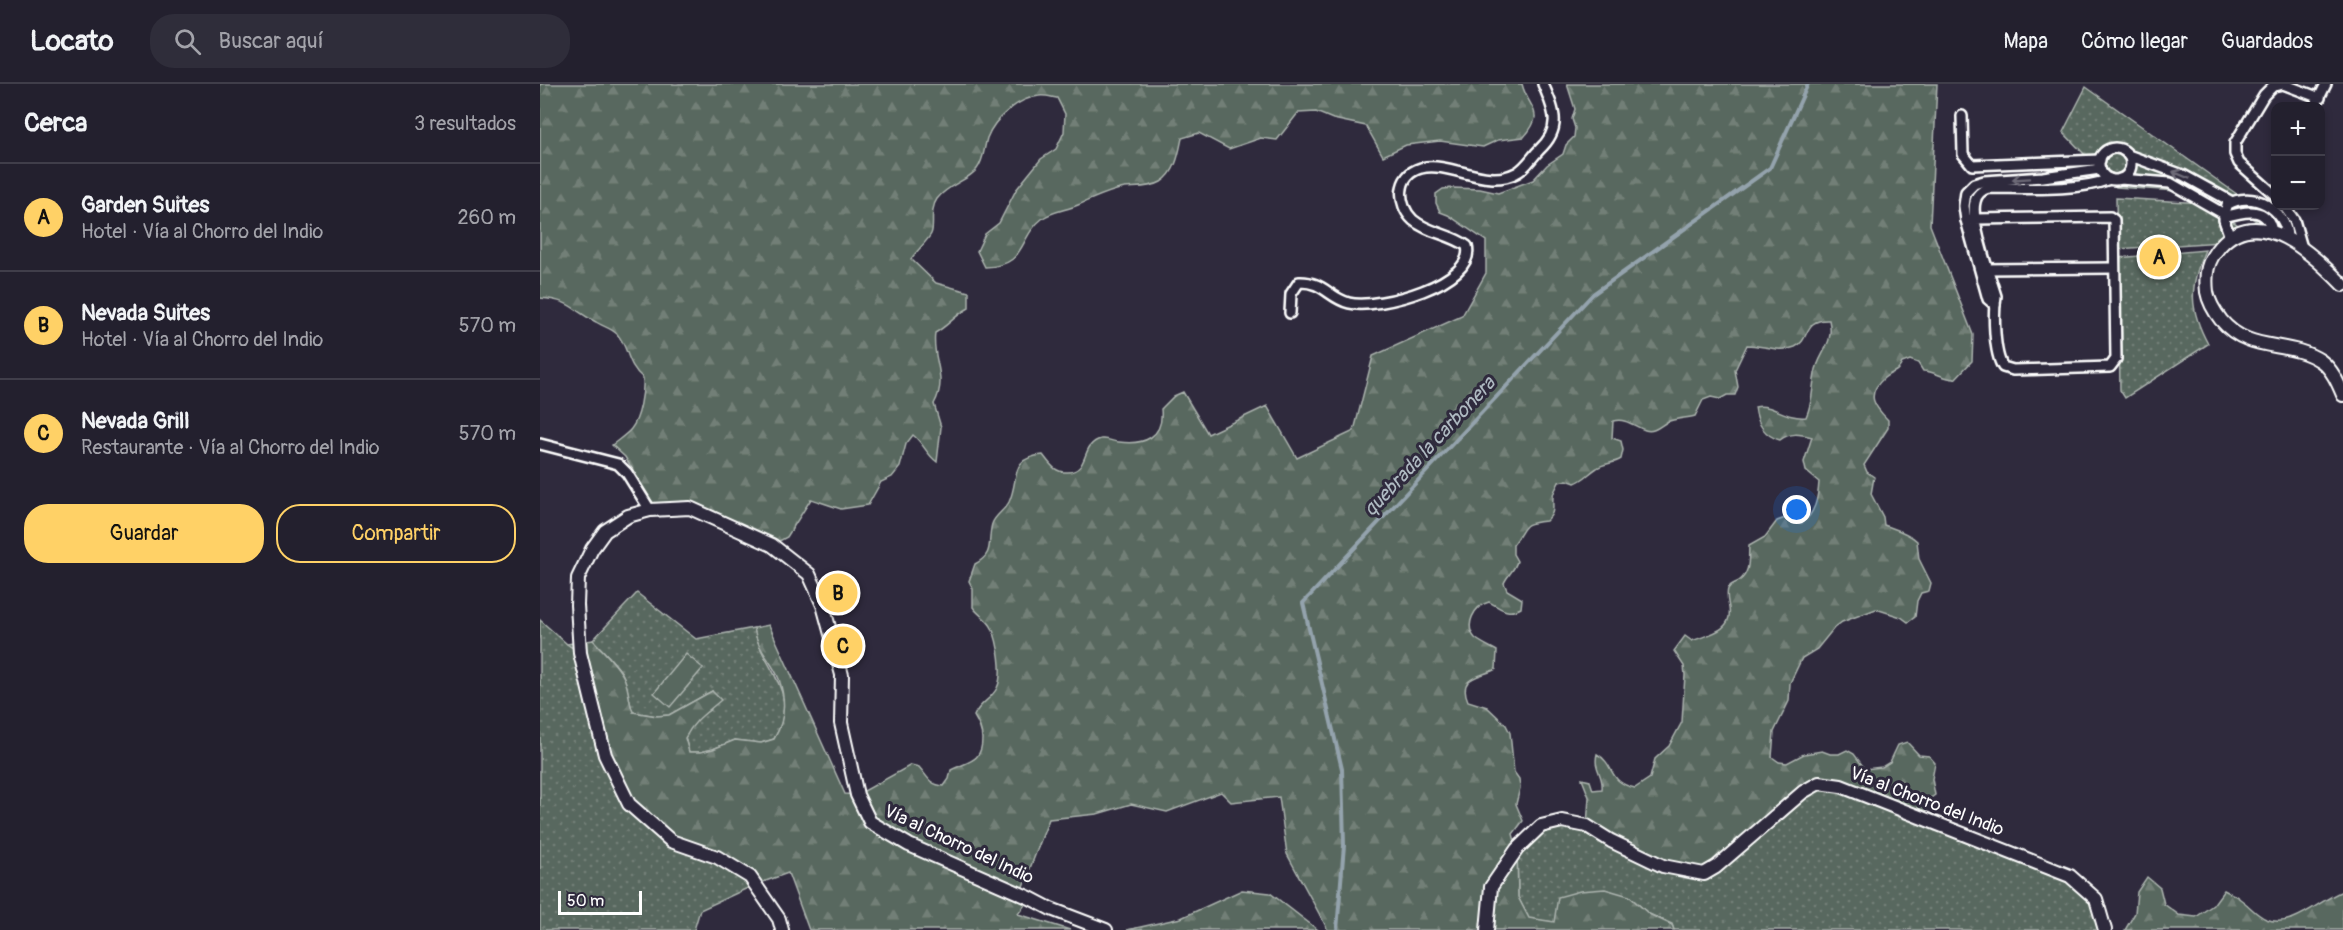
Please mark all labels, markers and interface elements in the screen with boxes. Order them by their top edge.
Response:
search box [150,14,570,68]
text: Locato [30,24,114,59]
icon: search [171,25,204,58]
text: Buscar aquí [219,27,324,55]
text: Mapa [2003,28,2048,55]
text: Cómo llegar [2081,28,2188,55]
text: Guardados [2221,28,2313,55]
map controls [2271,102,2325,210]
button: + [2271,102,2325,156]
text: Cerca [24,107,87,139]
text: 3 resultados [414,111,516,136]
button: − [2271,156,2325,210]
one-way arrow [2173,169,2191,180]
one-way arrow [2012,173,2032,184]
text: Garden Suites [81,191,209,219]
text: A [37,205,50,230]
text: 260 m [457,205,516,230]
text: Hotel · Vía al Chorro del Indio [81,219,323,244]
pin: A [2140,234,2178,279]
text: Nevada Suites [81,299,210,327]
text: B [38,313,49,338]
text: 570 m [459,313,516,338]
text: Hotel · Vía al Chorro del Indio [81,327,323,352]
water label: quebrada la carbonera [1358,370,1502,521]
text: Nevada Grill [81,407,189,435]
text: C [37,421,50,446]
text: 570 m [459,421,516,446]
text: Restaurante · Vía al Chorro del Indio [81,435,379,460]
your location [1782,495,1811,524]
button: Guardar [24,504,264,563]
button: Compartir [276,504,516,563]
pin: B [818,570,858,616]
pin: C [824,624,862,668]
street label: Vía al Chorro del Indio [1847,762,2007,842]
street label: Vía al Chorro del Indio [880,800,1038,889]
scale bar [558,888,642,916]
text: 50 m [567,891,604,911]

